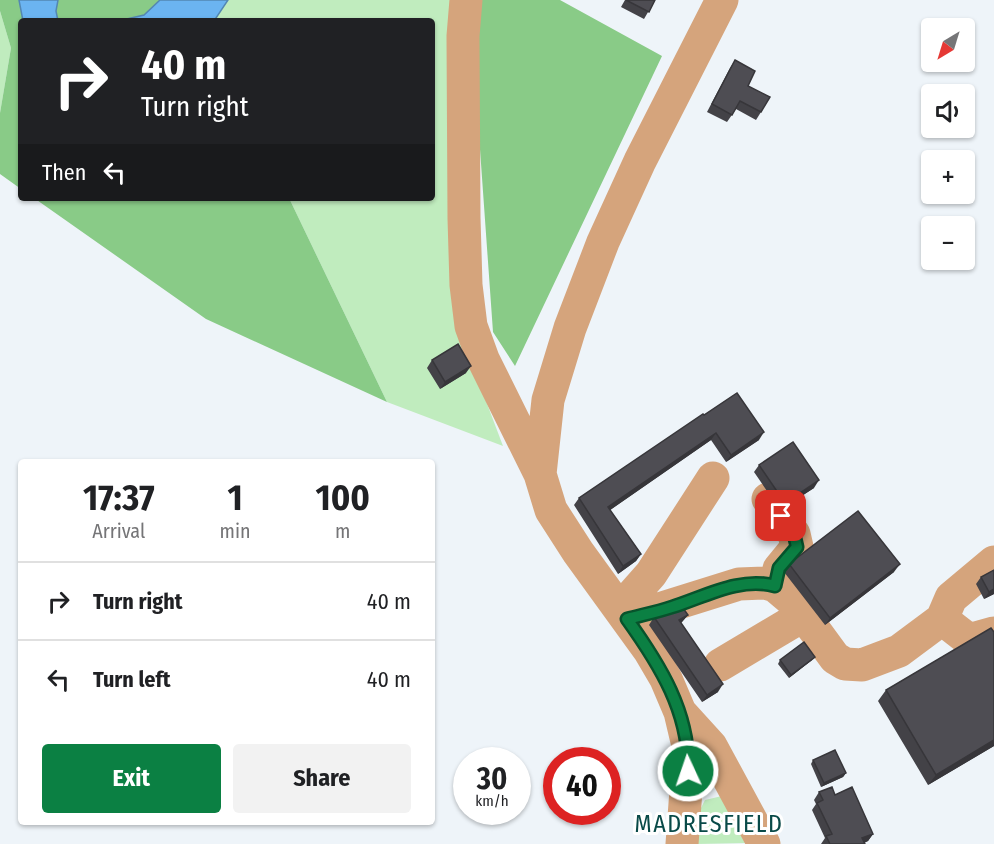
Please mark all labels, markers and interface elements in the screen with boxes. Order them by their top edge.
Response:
north arrow [921,18,975,72]
map controls [921,18,975,270]
text: 40 m [141,40,226,90]
icon: right [42,42,120,120]
button: sound [921,84,975,138]
text: Turn right [141,91,249,123]
button: + [921,150,975,204]
icon: left [98,156,131,189]
text: Then [42,159,86,186]
button: − [921,216,975,270]
text: 17:37 [83,476,155,520]
text: 1 [227,476,243,520]
text: 100 [315,476,370,520]
pin [755,490,806,541]
icon: arrive [764,499,797,532]
text: Arrival [92,519,145,543]
text: min [220,519,250,543]
text: m [335,519,350,543]
icon: right [42,585,75,618]
text: Turn right [93,588,182,615]
text: 40 m [367,588,411,615]
icon: left [42,663,75,696]
text: Turn left [93,666,171,693]
text: 40 m [367,666,411,693]
position arrow [656,739,720,803]
button: Exit [42,744,221,813]
button: Share [233,744,411,813]
speed limit sign: 40 [543,747,621,825]
text: 30 [477,761,507,797]
text: km/h [475,792,509,810]
district label: MADRESFIELD [635,810,783,838]

